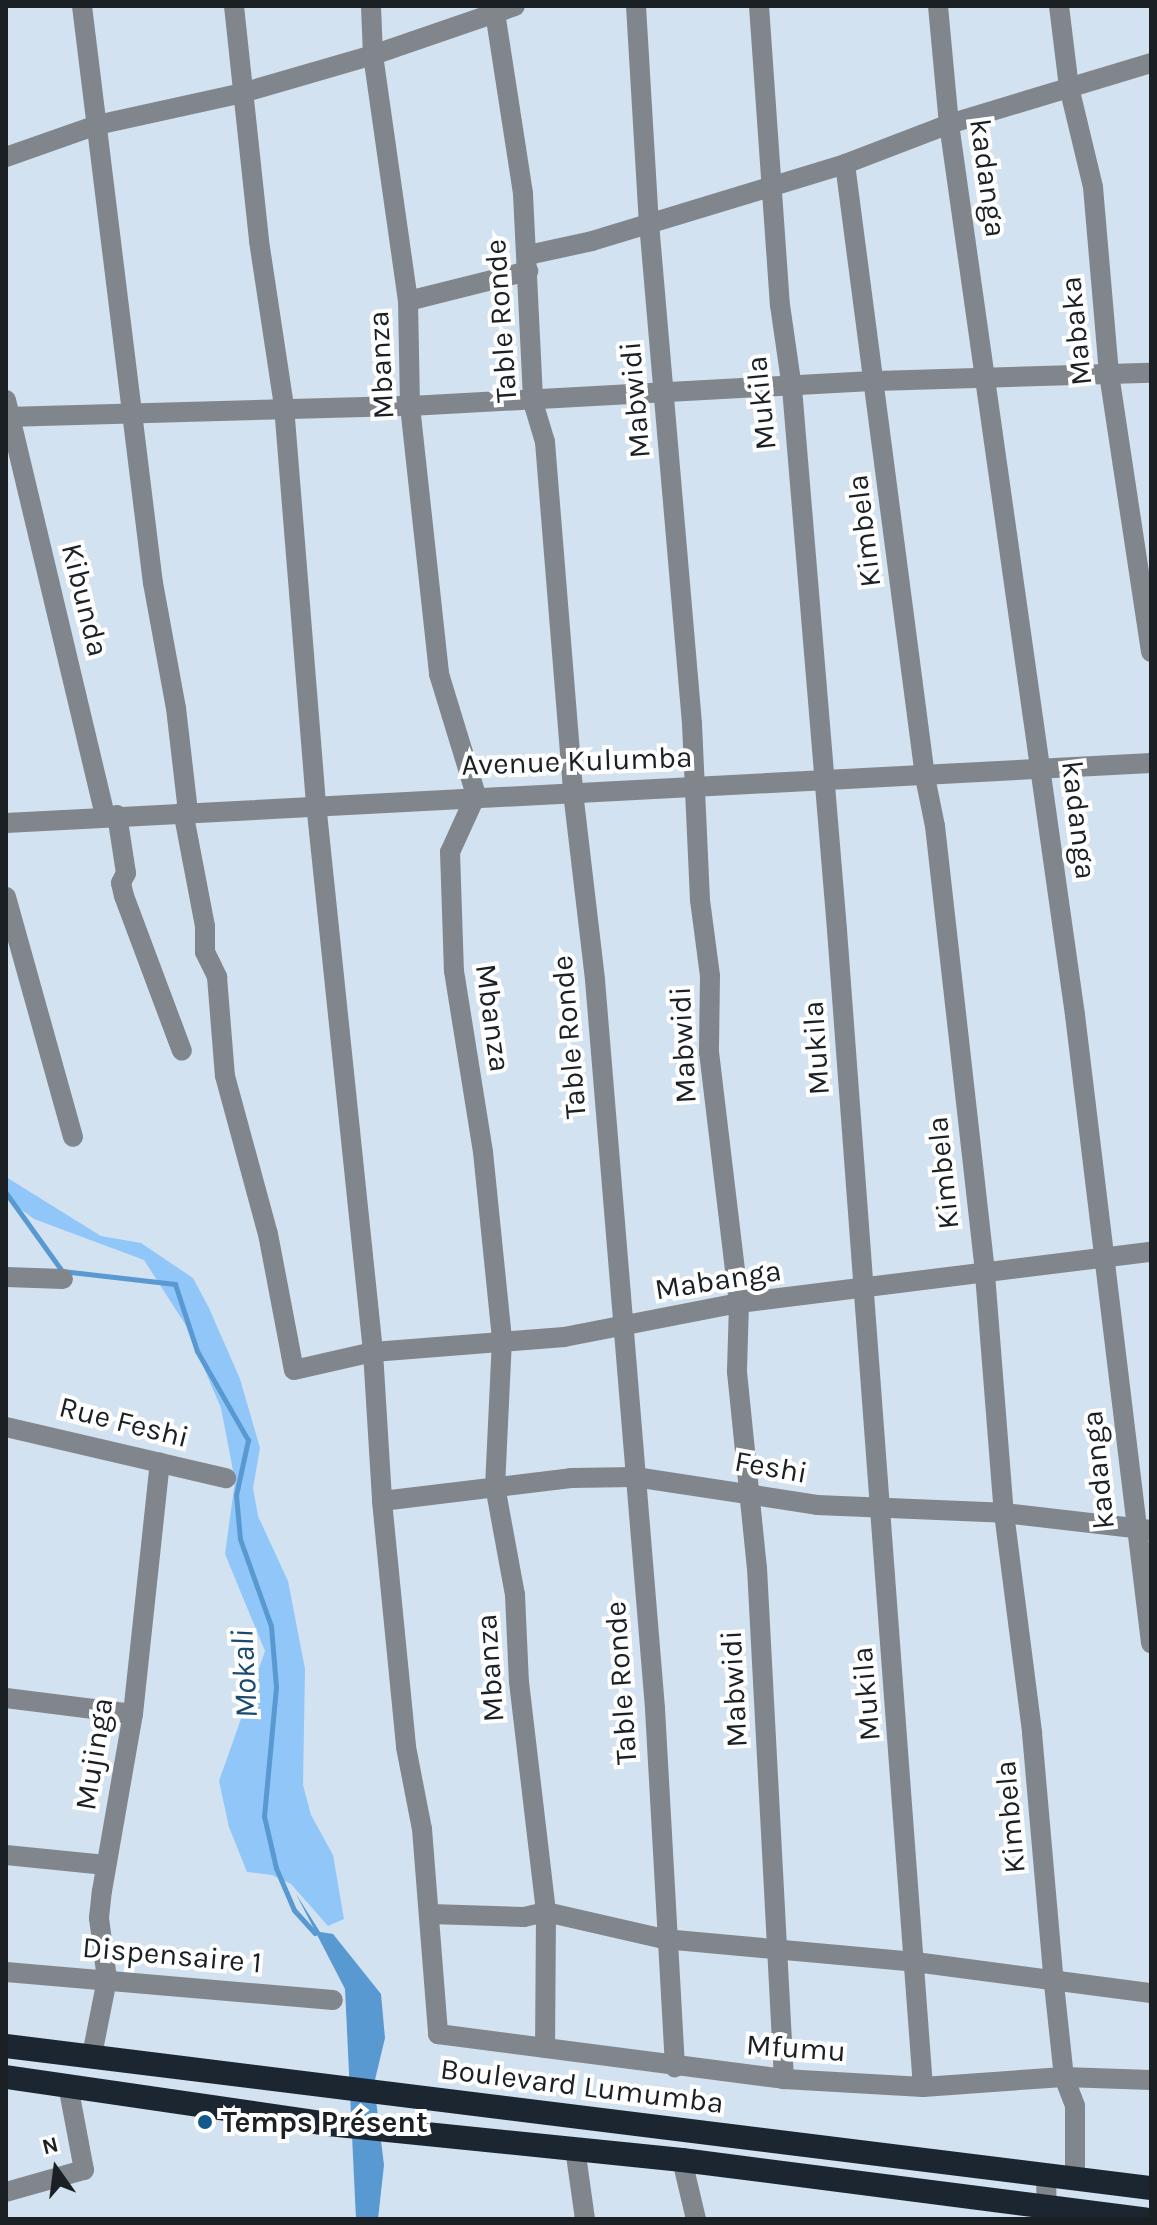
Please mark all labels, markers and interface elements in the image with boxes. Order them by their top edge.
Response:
street label: kadanga [962,116,1014,240]
street label: Table Ronde [477,238,525,404]
street label: Mabaka [1052,275,1100,387]
street label: Mbanza [360,310,402,420]
street label: Mabwidi [612,340,658,460]
street label: Mukila [738,354,784,452]
street label: Kimbela [839,473,889,589]
street label: Kibunda [54,540,116,660]
street label: Avenue Kulumba [461,739,693,783]
street label: kadanga [1054,759,1104,881]
street label: Table Ronde [544,954,594,1120]
street label: Mbanza [468,962,518,1074]
street label: Mabwidi [662,986,704,1104]
street label: Mukila [795,1000,837,1096]
street label: Kimbela [919,1115,967,1231]
street label: Mabanga [652,1252,784,1308]
street label: Rue Feshi [56,1389,192,1455]
street label: kadanga [1074,1409,1122,1531]
street label: Feshi [732,1443,810,1491]
street label: Table Ronde [597,1600,645,1766]
street label: Mbanza [468,1613,512,1723]
water label: Mokali [223,1628,267,1720]
street label: Mabwidi [713,1630,755,1748]
street label: Mukila [844,1645,888,1743]
street label: Mujinga [67,1695,121,1813]
street label: Kimbela [987,1759,1033,1875]
street label: Dispensaire 1 [81,1929,263,1981]
street label: Mfumu [745,2027,847,2069]
street label: Boulevard Lumumba [438,2051,726,2121]
place label: Temps Présent [221,2104,428,2140]
marker: Temps Présent [196,2113,214,2131]
north arrow [16,2129,96,2209]
text: N [39,2131,61,2160]

